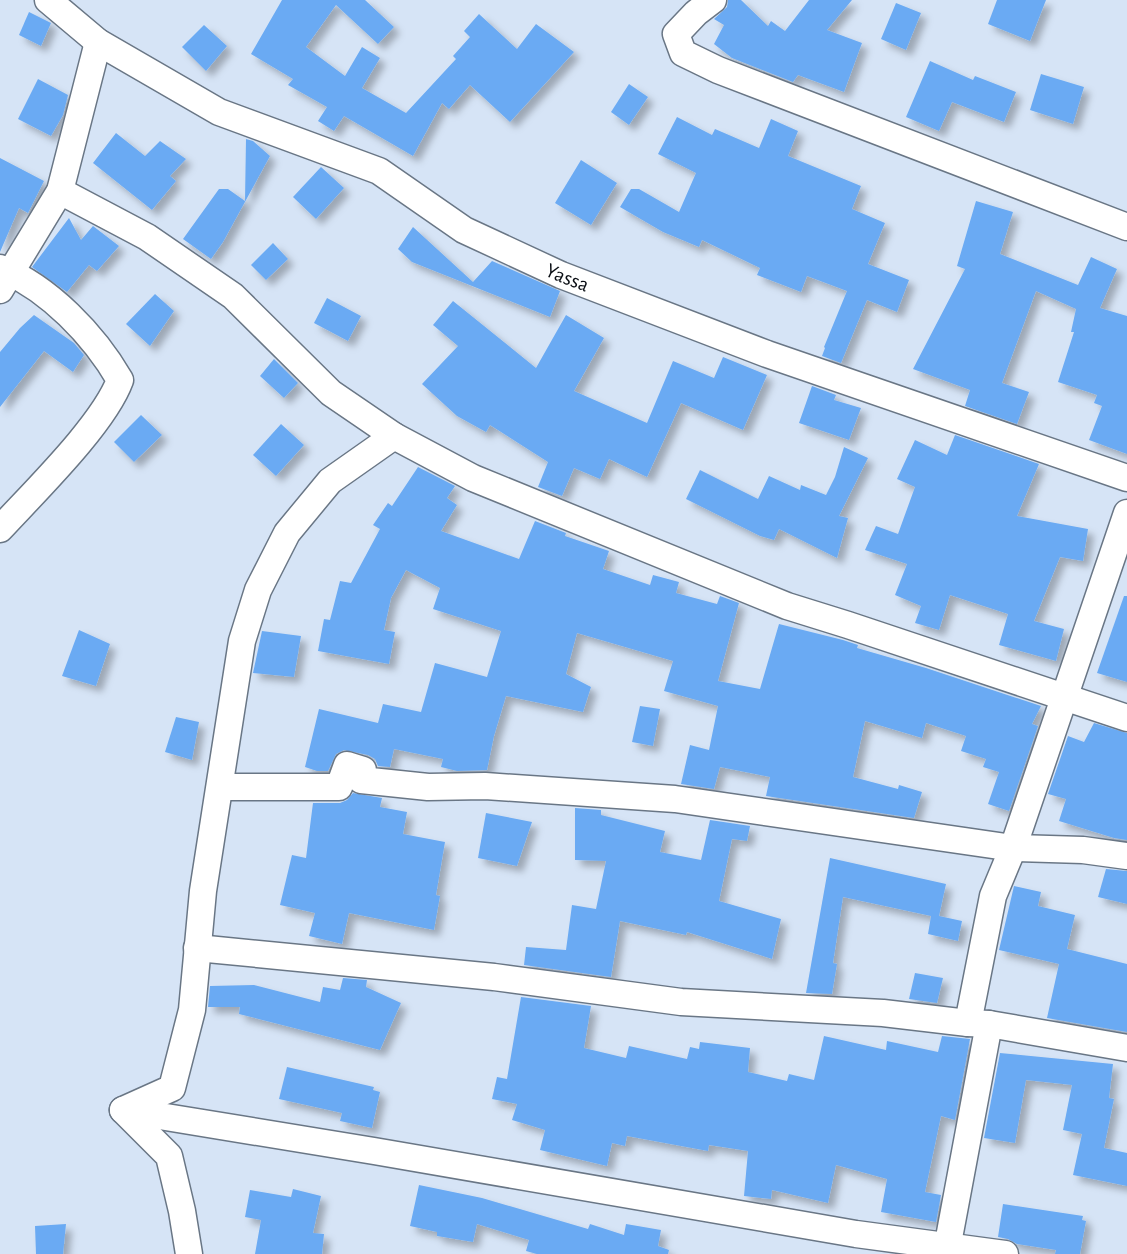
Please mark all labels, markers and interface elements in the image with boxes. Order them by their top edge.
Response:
street label: Yassa [543,259,592,295]

